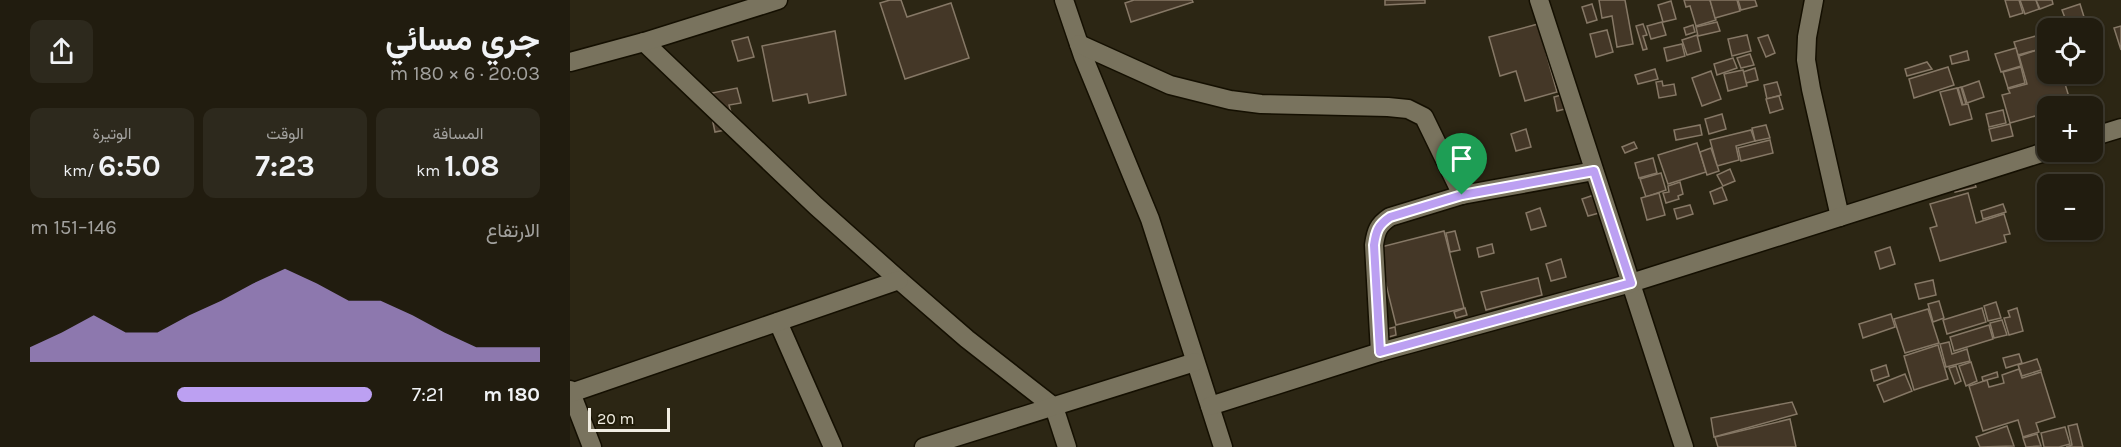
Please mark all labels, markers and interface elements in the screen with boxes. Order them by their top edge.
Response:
map controls [2037,18,2103,240]
button: locate [2037,18,2103,84]
button: share [30,20,93,83]
text: جري مسائي [385,20,540,58]
text: 20:03 · 6 × 180 m [389,62,540,85]
button: + [2037,96,2103,162]
text: الوتيرة [92,124,132,143]
text: الوقت [266,124,304,143]
text: المسافة [433,124,483,143]
pin [1436,133,1487,195]
icon: arrive [1445,142,1478,175]
text: 6:50 [98,148,161,184]
text: 7:23 [255,148,315,184]
text: 1.08 [444,148,500,184]
text: /km [63,161,98,180]
text: km [416,161,444,180]
button: − [2037,174,2103,240]
text: 146–151 m [30,216,117,239]
text: الارتفاع [486,219,540,242]
text: 7:21 [412,383,444,406]
text: 180 m [483,383,540,406]
scale bar [588,405,670,432]
text: 20 m [597,409,635,428]

